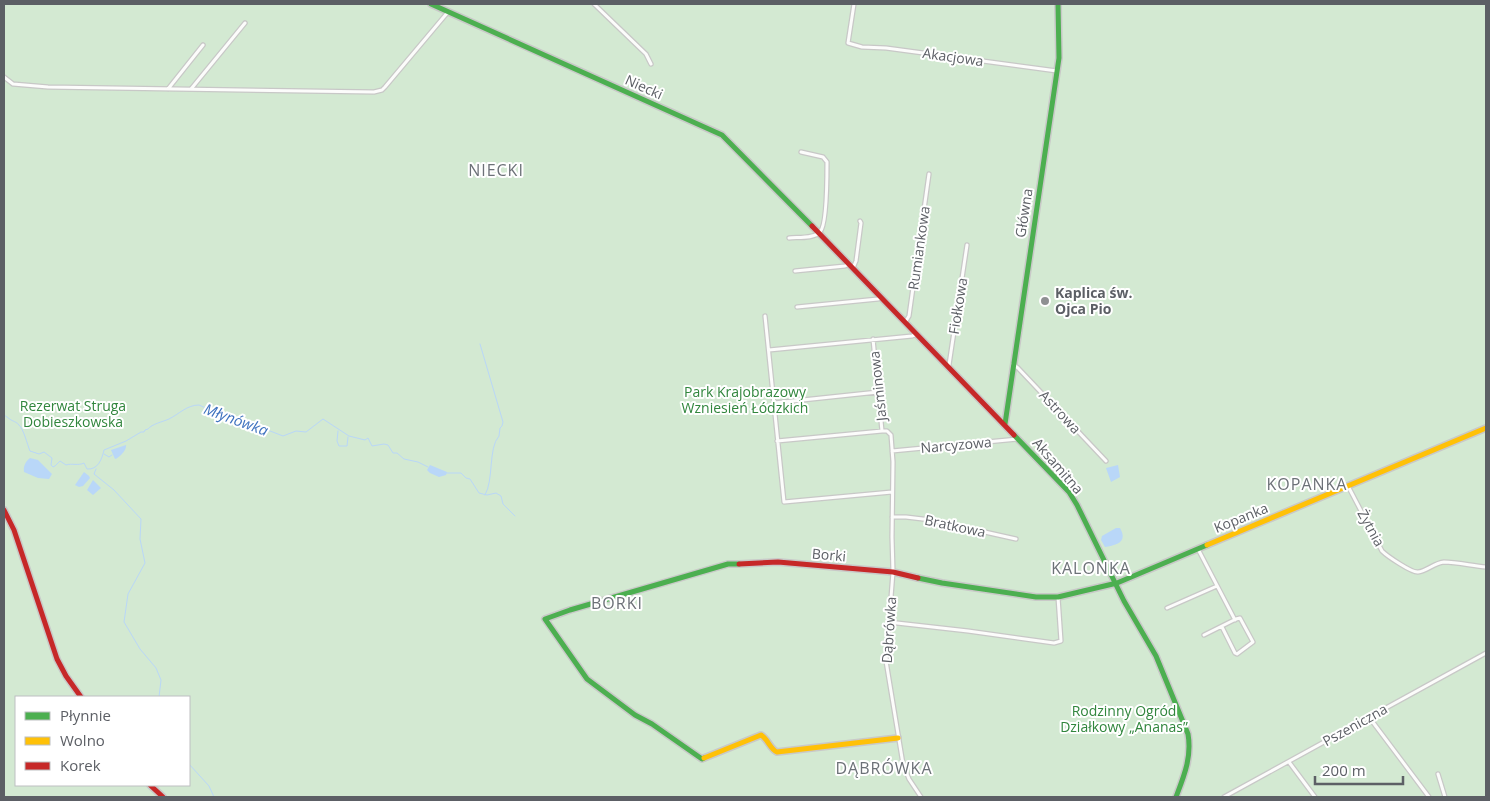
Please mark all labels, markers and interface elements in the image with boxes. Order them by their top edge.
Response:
street label: Akacjowa [921,43,985,70]
street label: Niecki [622,70,666,103]
district label: NIECKI [468,159,524,181]
street label: Główna [1010,187,1037,239]
street label: Rumiankowa [903,205,934,291]
street label: Fiołkowa [944,276,971,336]
place label: Kaplica św. Ojca Pio [1055,283,1132,318]
marker: Kaplica św. Ojca Pio [1039,295,1051,307]
street label: Jaśminowa [864,350,891,424]
park label: Park Krajobrazowy Wzniesień Łódzkich [682,382,808,417]
street label: Astrowa [1035,386,1085,438]
park label: Rezerwat Struga Dobieszkowska [20,396,126,431]
water label: Młynówka [201,398,272,440]
street label: Narcyzowa [920,432,992,457]
street label: Aksamitna [1029,434,1088,498]
district label: KOPANKA [1267,473,1347,495]
street label: Kopanka [1211,498,1271,537]
street label: Żytnia [1353,506,1389,550]
street label: Bratkowa [923,510,987,541]
street label: Borki [811,544,847,565]
district label: KALONKA [1051,557,1131,579]
district label: BORKI [591,592,643,614]
street label: Dąbrówka [877,596,900,664]
legend [15,696,190,786]
street label: Pszeniczna [1319,699,1391,750]
park label: Rodzinny Ogród Działkowy „Ananas” [1060,701,1188,736]
text: Płynnie [60,705,111,725]
text: Wolno [60,730,105,750]
scale bar [1315,754,1402,786]
text: Korek [60,755,101,775]
district label: DĄBRÓWKA [835,757,933,779]
text: 200 m [1322,760,1366,780]

